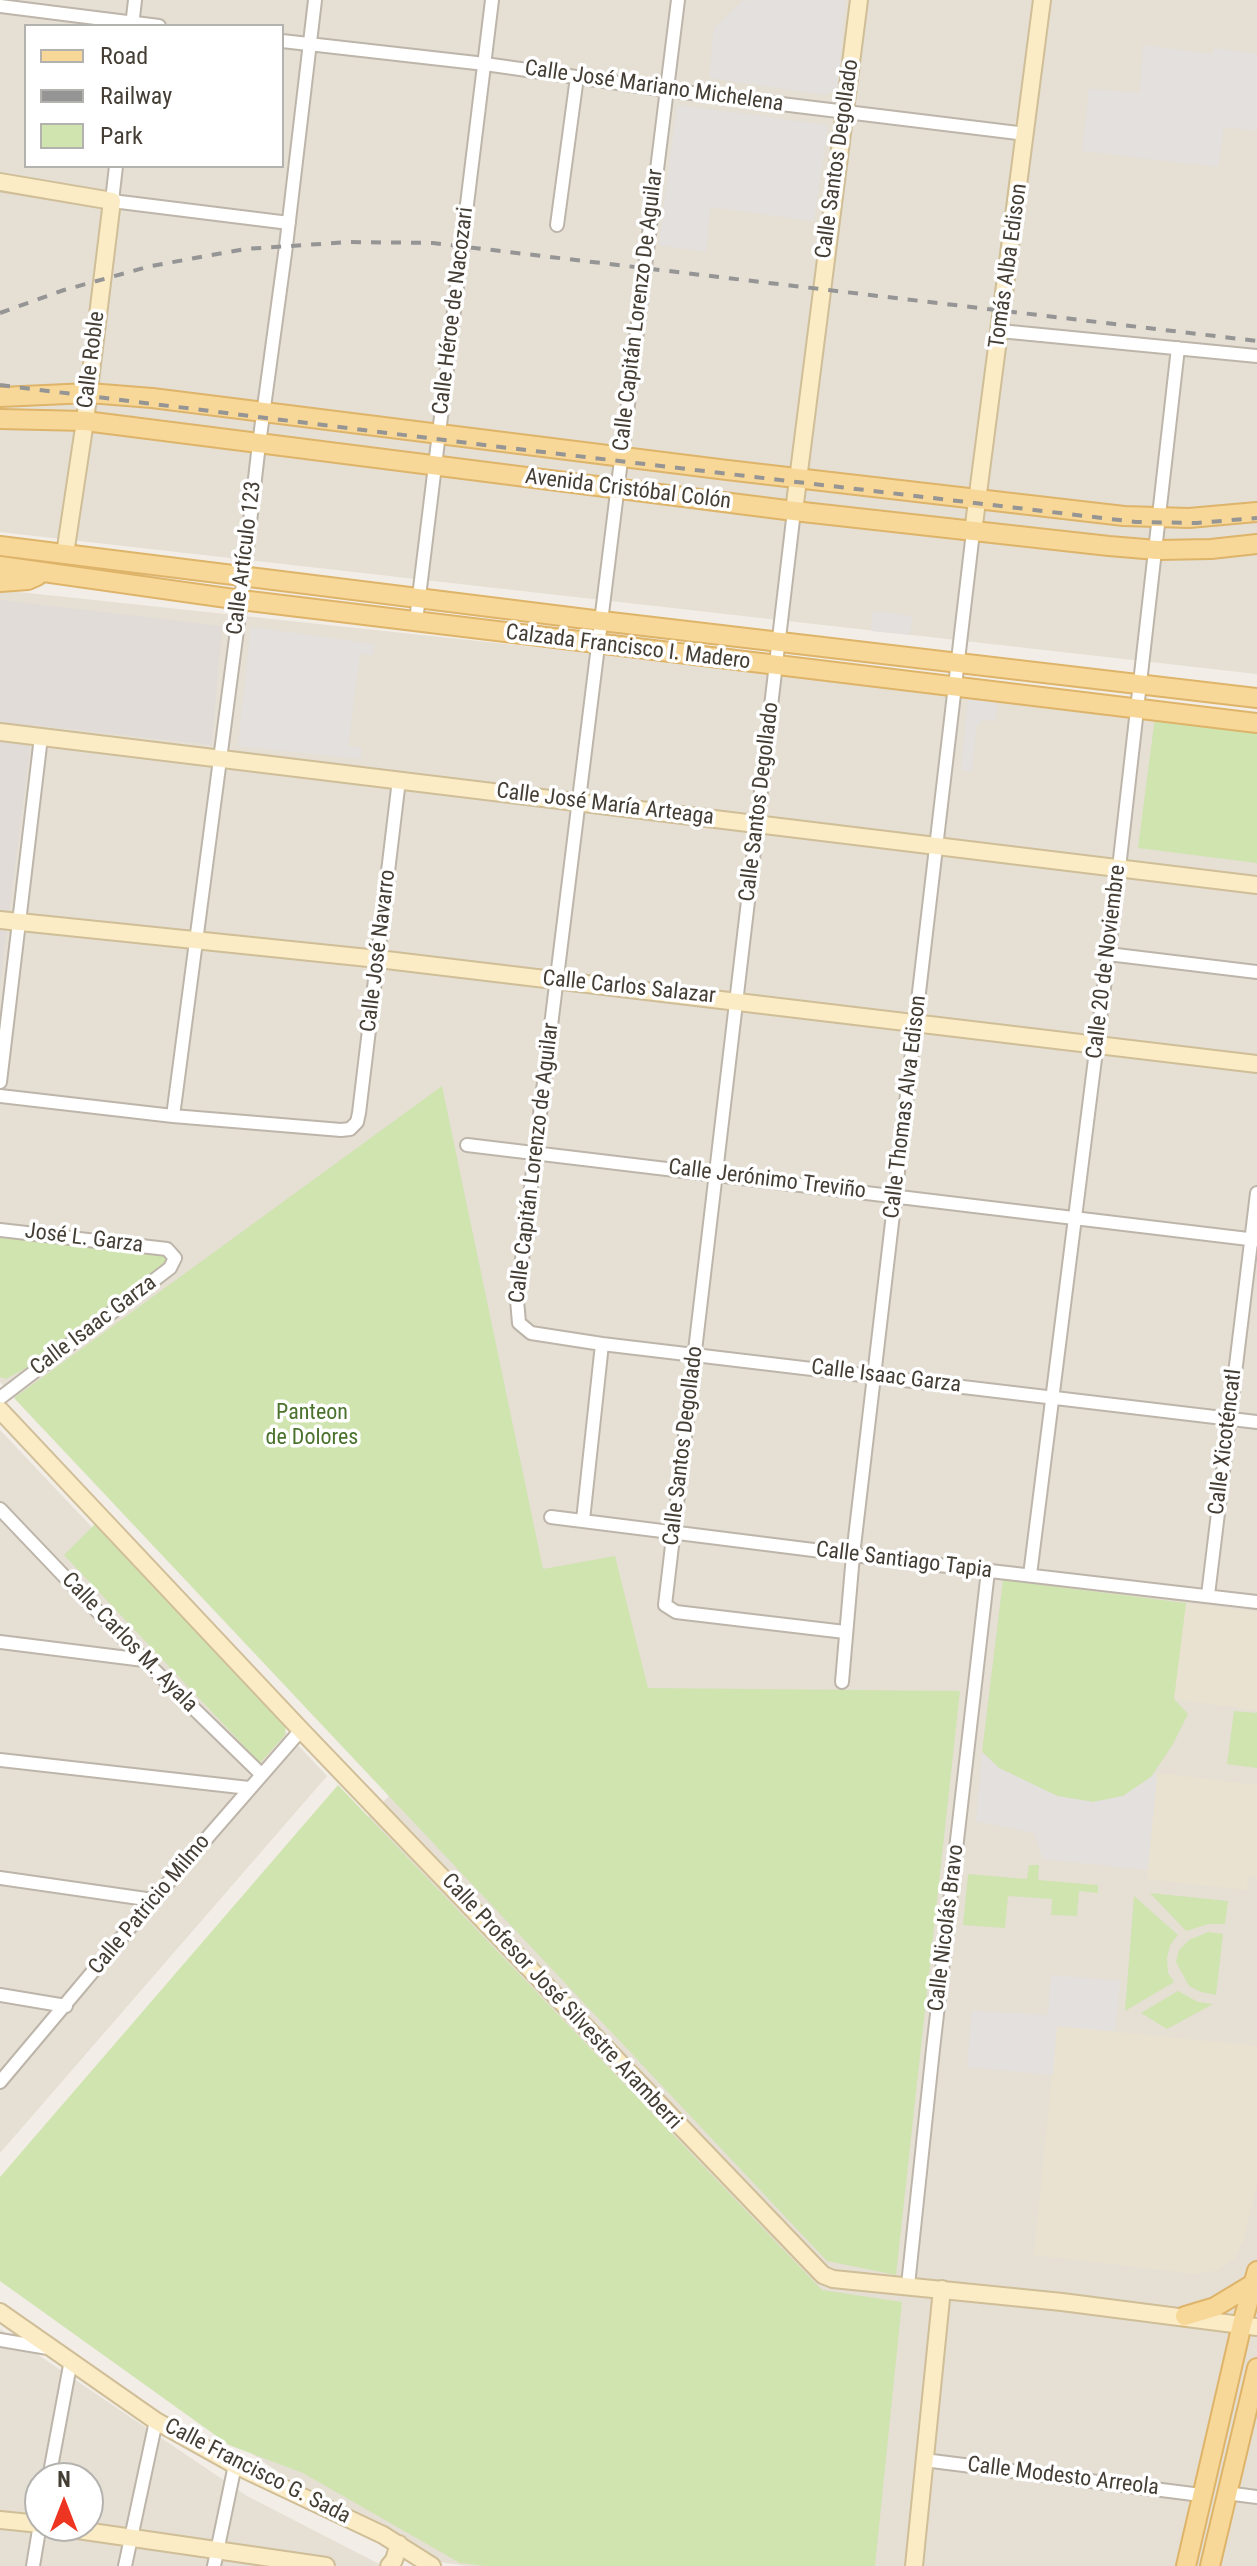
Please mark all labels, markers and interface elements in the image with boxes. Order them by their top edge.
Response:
legend [24,24,284,168]
text: Road [100,42,148,70]
street label: Calle José Mariano Michelena [523,56,785,118]
street label: Calle Santos Degollado [811,58,865,260]
text: Railway [100,82,172,110]
text: Park [100,122,143,150]
street label: Calle Capitán Lorenzo De Aguilar [609,167,669,453]
street label: Tomás Alba Edison [984,182,1034,350]
street label: Calle Héroe de Nacozari [428,206,480,416]
street label: Calle Roble [73,310,111,410]
street label: Avenida Cristóbal Colón [524,464,732,516]
street label: Calle Artículo 123 [222,480,268,636]
street label: Calzada Francisco I. Madero [504,620,752,676]
street label: Calle Santos Degollado [735,701,785,903]
street label: Calle José María Arteaga [495,779,715,831]
street label: Calle 20 de Noviembre [1082,864,1132,1060]
street label: Calle José Navarro [356,868,402,1034]
street label: Calle Carlos Salazar [541,966,717,1010]
street label: Calle Thomas Alva Edison [879,994,933,1220]
street label: Calle Capitán Lorenzo de Aguilar [505,1021,565,1305]
street label: Calle Jerónimo Treviño [667,1155,867,1205]
street label: José L. Garza [23,1219,145,1259]
street label: Calle Isaac Garza [26,1270,162,1382]
street label: Calle Santos Degollado [659,1345,709,1547]
street label: Calle Isaac Garza [810,1355,962,1399]
street label: Calle Xicoténcatl [1204,1368,1248,1516]
park label: Panteon de Dolores [266,1400,358,1452]
street label: Calle Santiago Tapia [814,1537,994,1585]
street label: Calle Carlos M. Ayala [56,1568,202,1718]
street label: Calle Patricio Milmo [84,1829,216,1981]
street label: Calle Nicolás Bravo [924,1843,970,2013]
street label: Calle Profesor José Silvestre Aramberri [435,1869,687,2135]
street label: Calle Francisco G. Sada [160,2414,354,2530]
street label: Calle Modesto Arreola [966,2452,1160,2502]
north arrow [24,2462,104,2542]
text: N [57,2467,71,2492]

